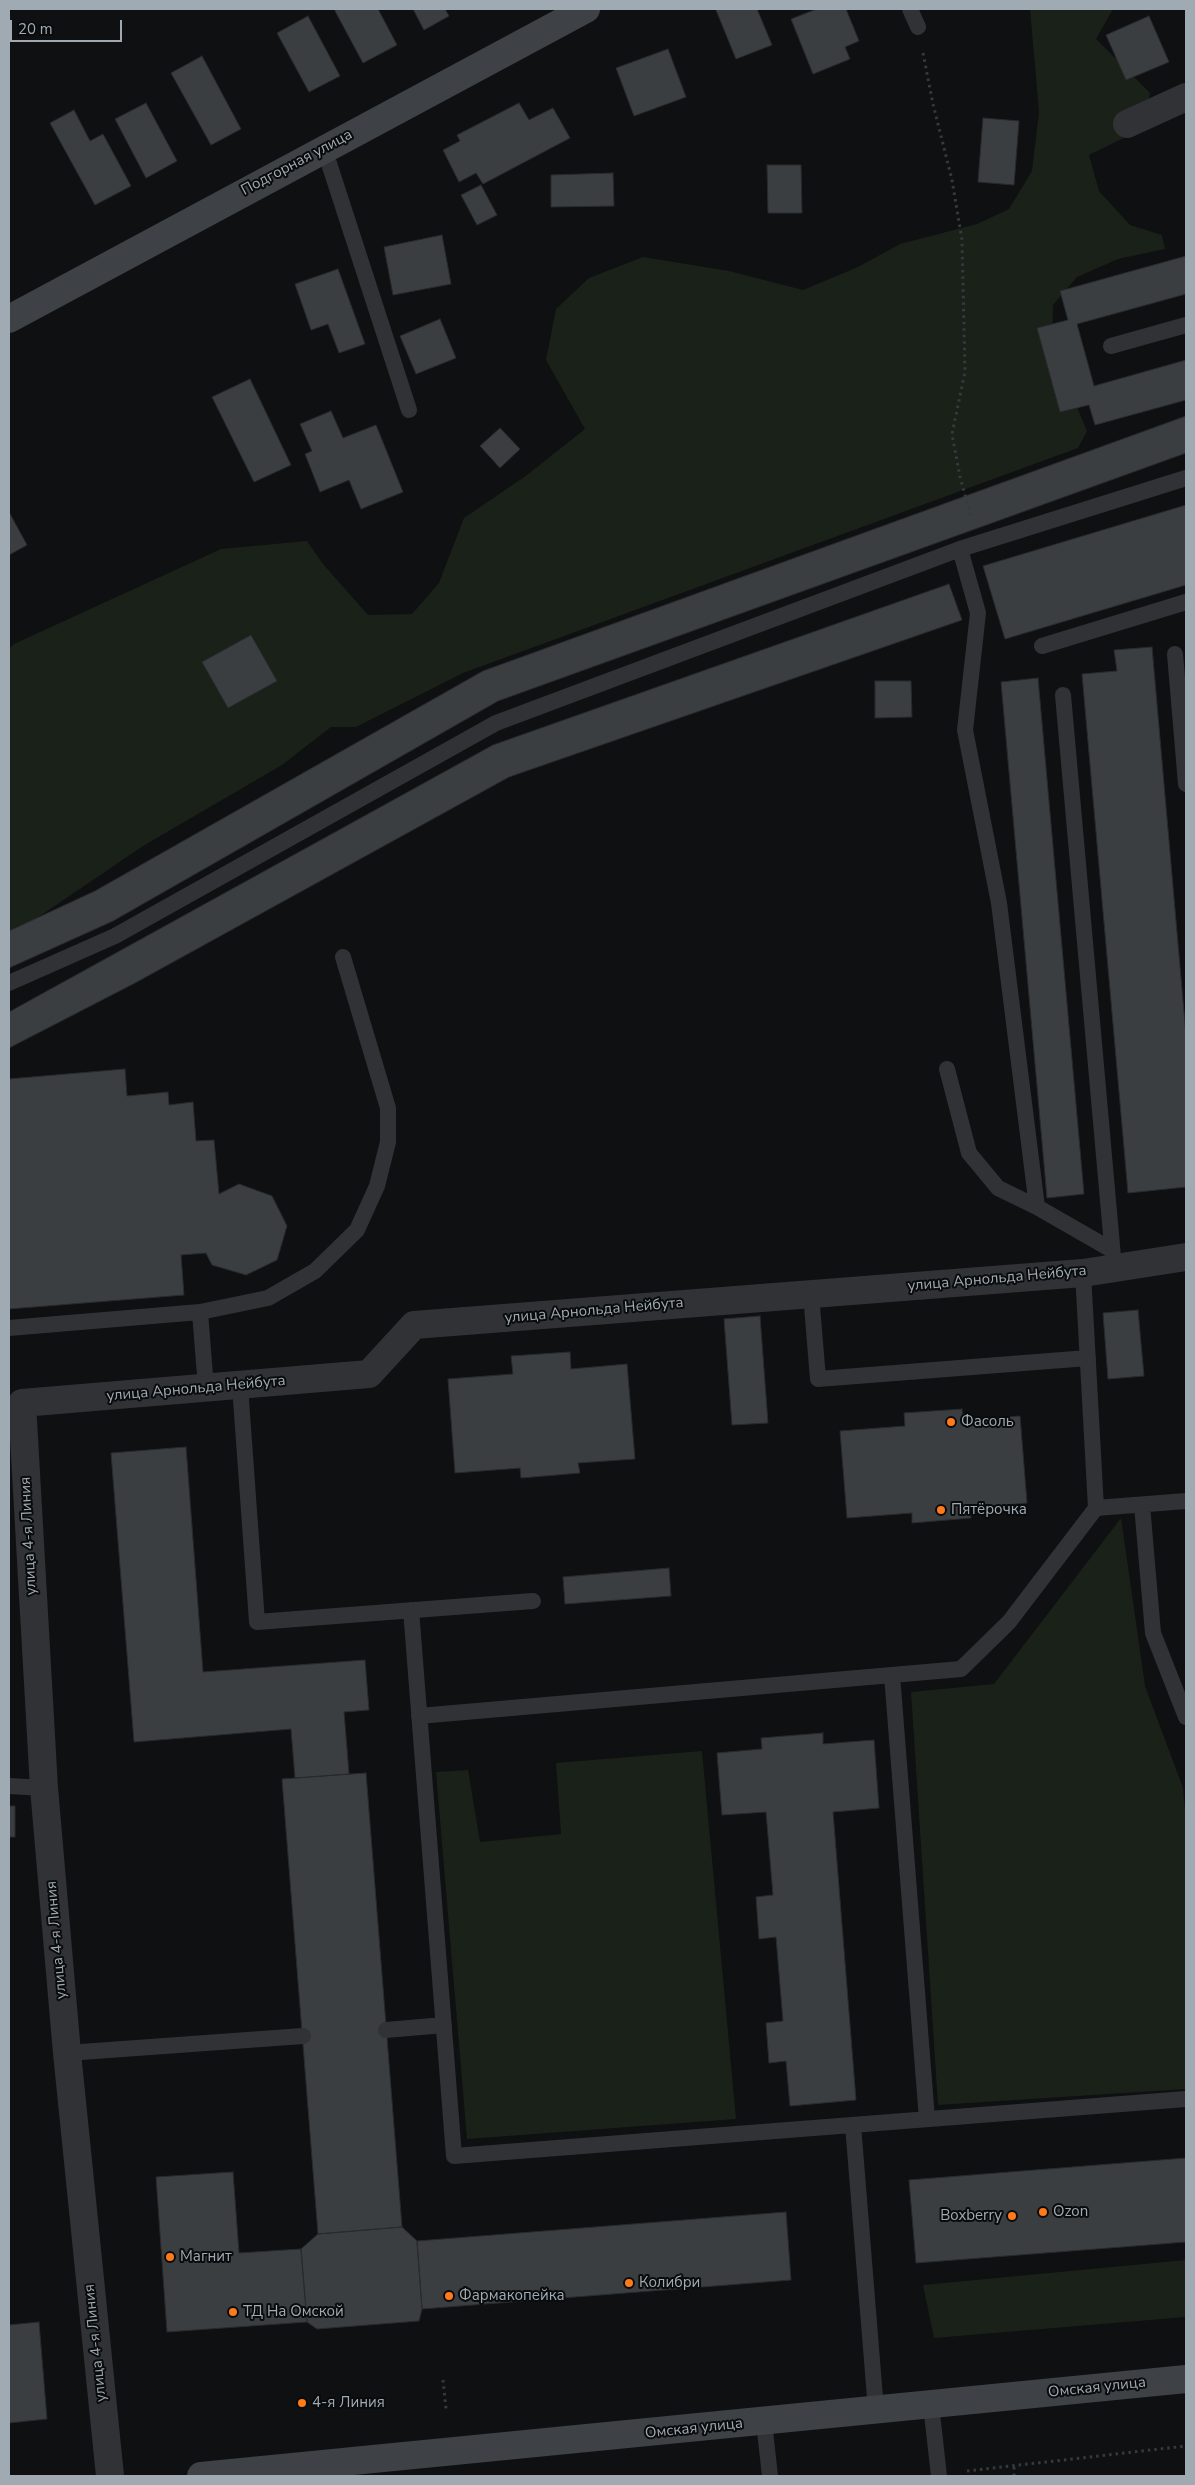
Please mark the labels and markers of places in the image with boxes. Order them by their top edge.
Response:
place label: Фасоль [961,1413,1014,1431]
marker: Фасоль [945,1416,957,1428]
place label: Пятёрочка [951,1501,1027,1519]
marker: Пятёрочка [935,1504,947,1516]
place label: Ozon [1053,2203,1088,2221]
marker: Ozon [1037,2206,1049,2218]
place label: Boxberry [940,2207,1002,2225]
marker: Boxberry [1006,2210,1018,2222]
place label: Магнит [180,2248,232,2266]
marker: Магнит [164,2251,176,2263]
place label: Колибри [639,2274,700,2292]
marker: Колибри [623,2277,635,2289]
place label: Фармакопейка [459,2287,565,2305]
marker: Фармакопейка [443,2290,455,2302]
place label: ТД На Омской [243,2303,344,2321]
marker: ТД На Омской [227,2306,239,2318]
place label: 4-я Линия [312,2394,385,2412]
marker: 4-я Линия [296,2397,308,2409]

